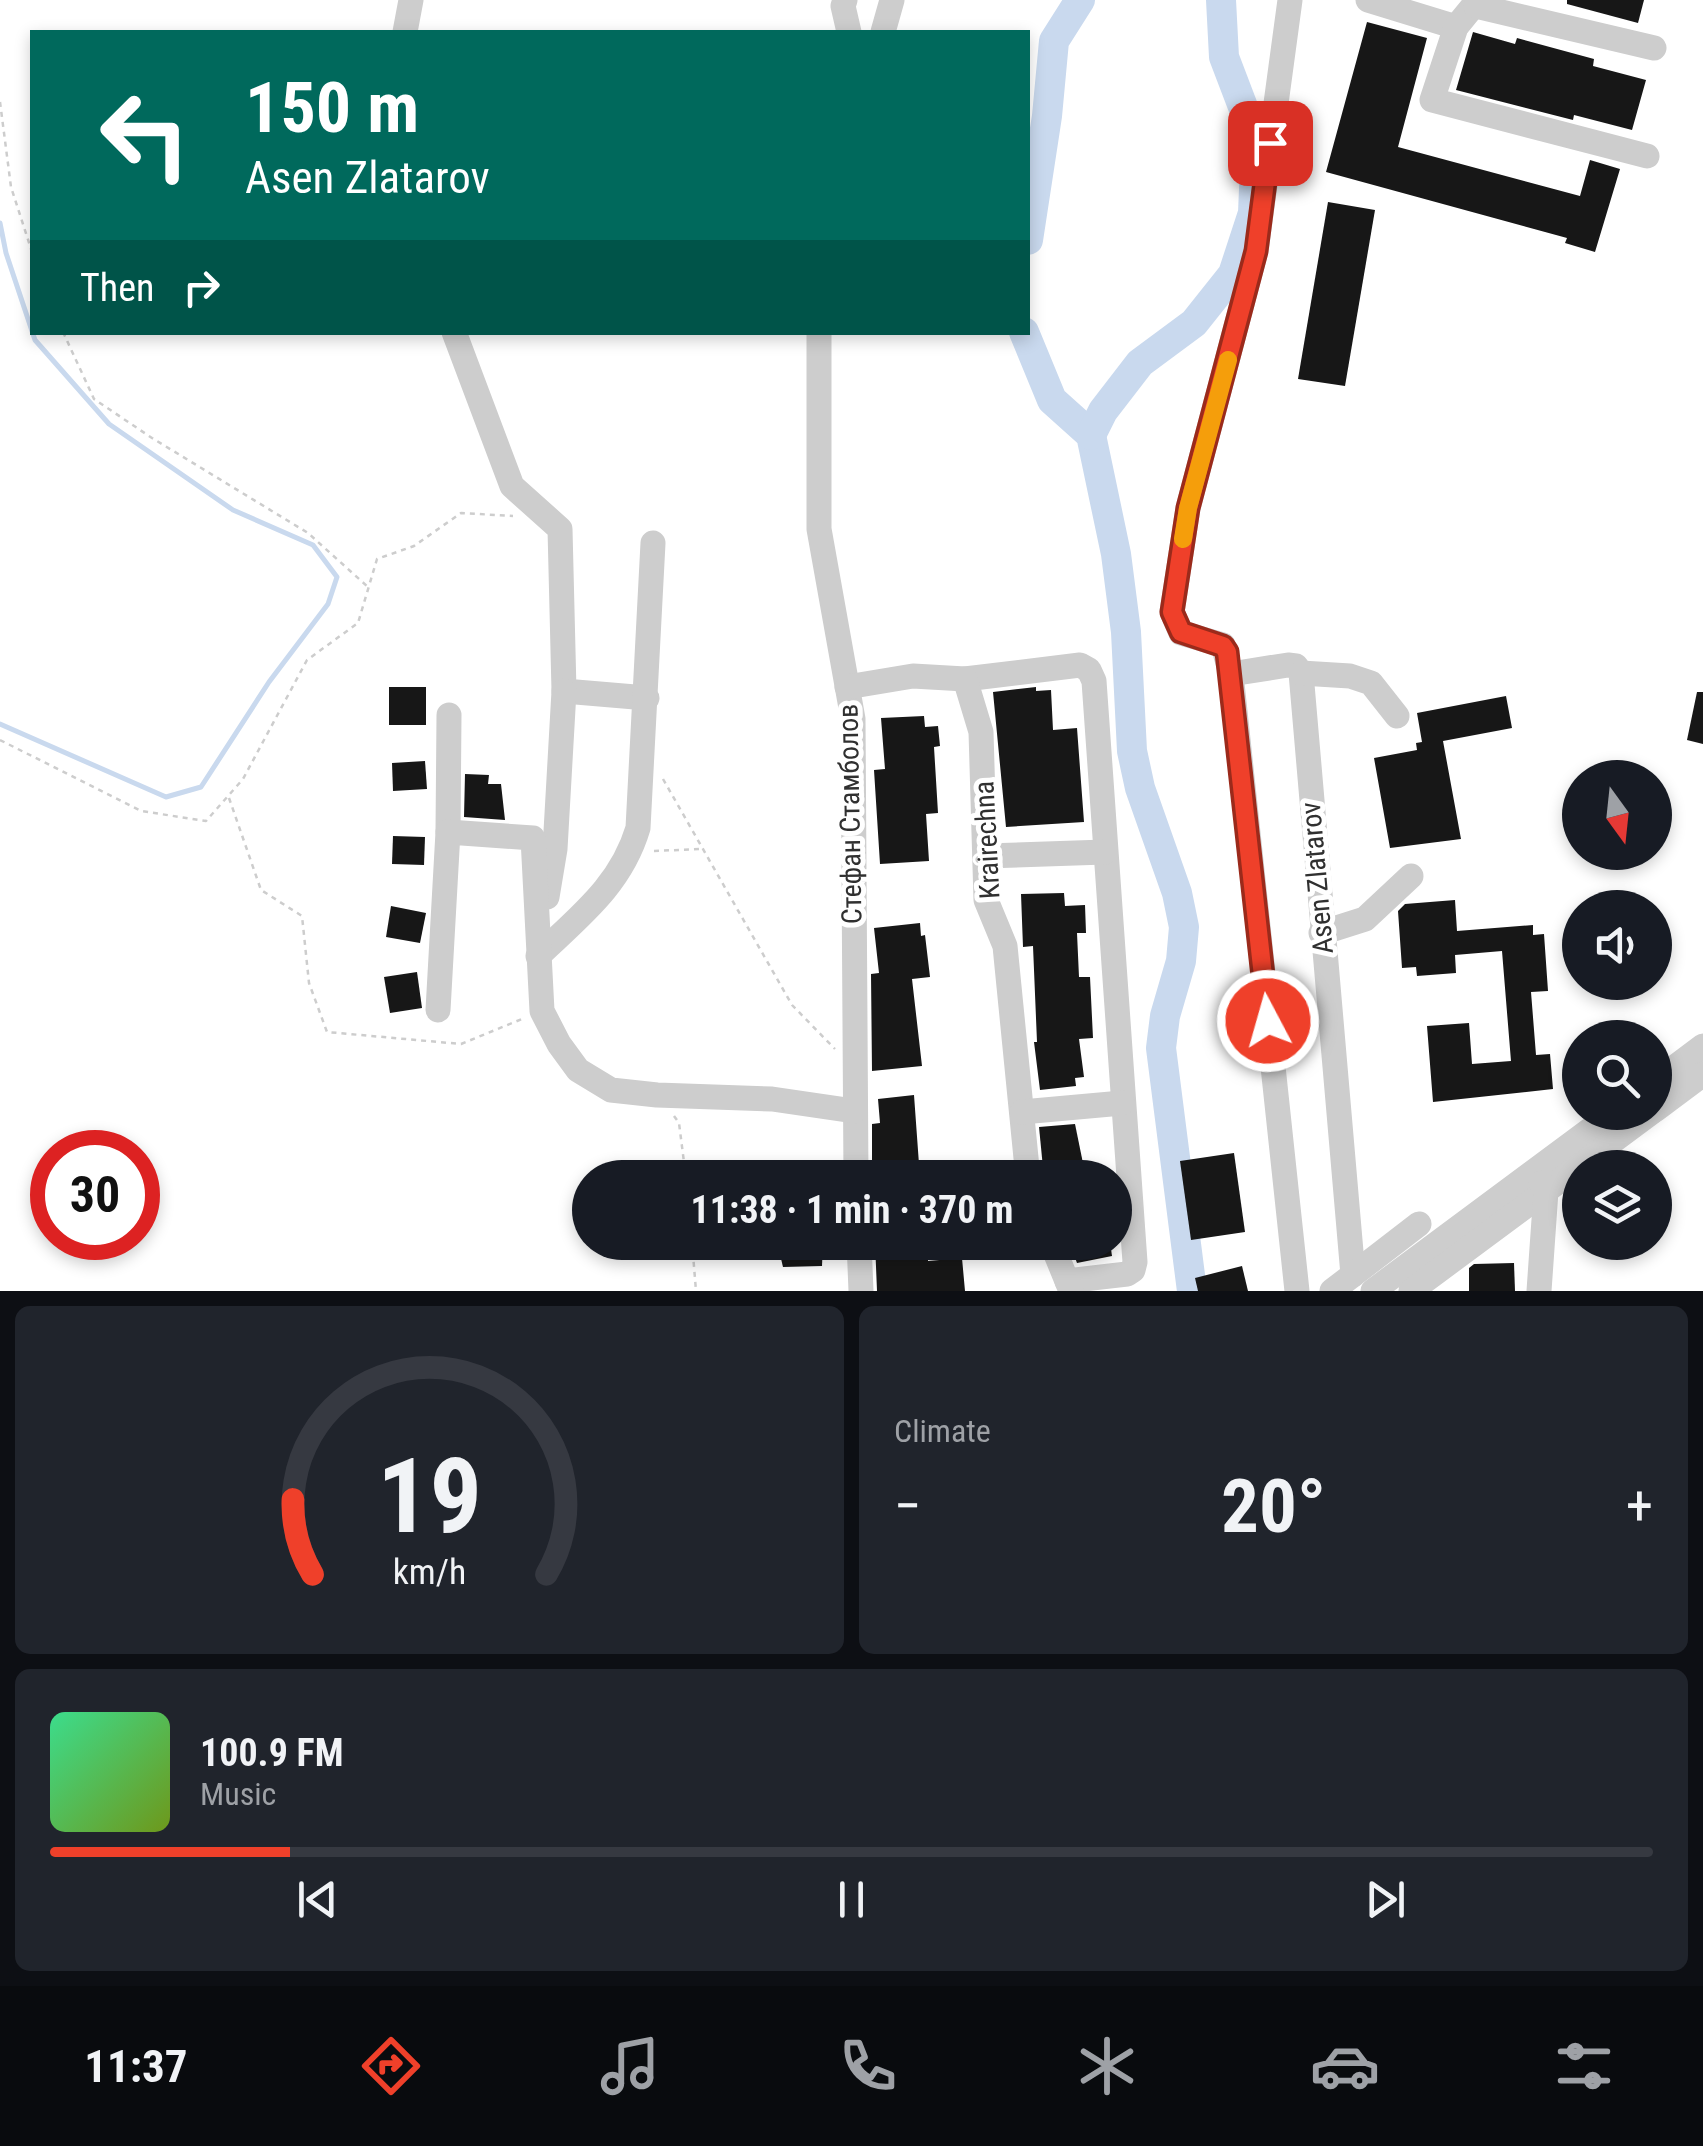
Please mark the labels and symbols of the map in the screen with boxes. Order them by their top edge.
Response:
pin [1228,101,1313,186]
street label: Стефан Стамболов [832,704,868,924]
north arrow [1562,760,1672,870]
street label: Krairechna [967,780,1007,900]
street label: Asen Zlatarov [1294,801,1340,955]
position arrow [1216,969,1320,1073]
speed limit sign: 30 [30,1130,160,1260]

